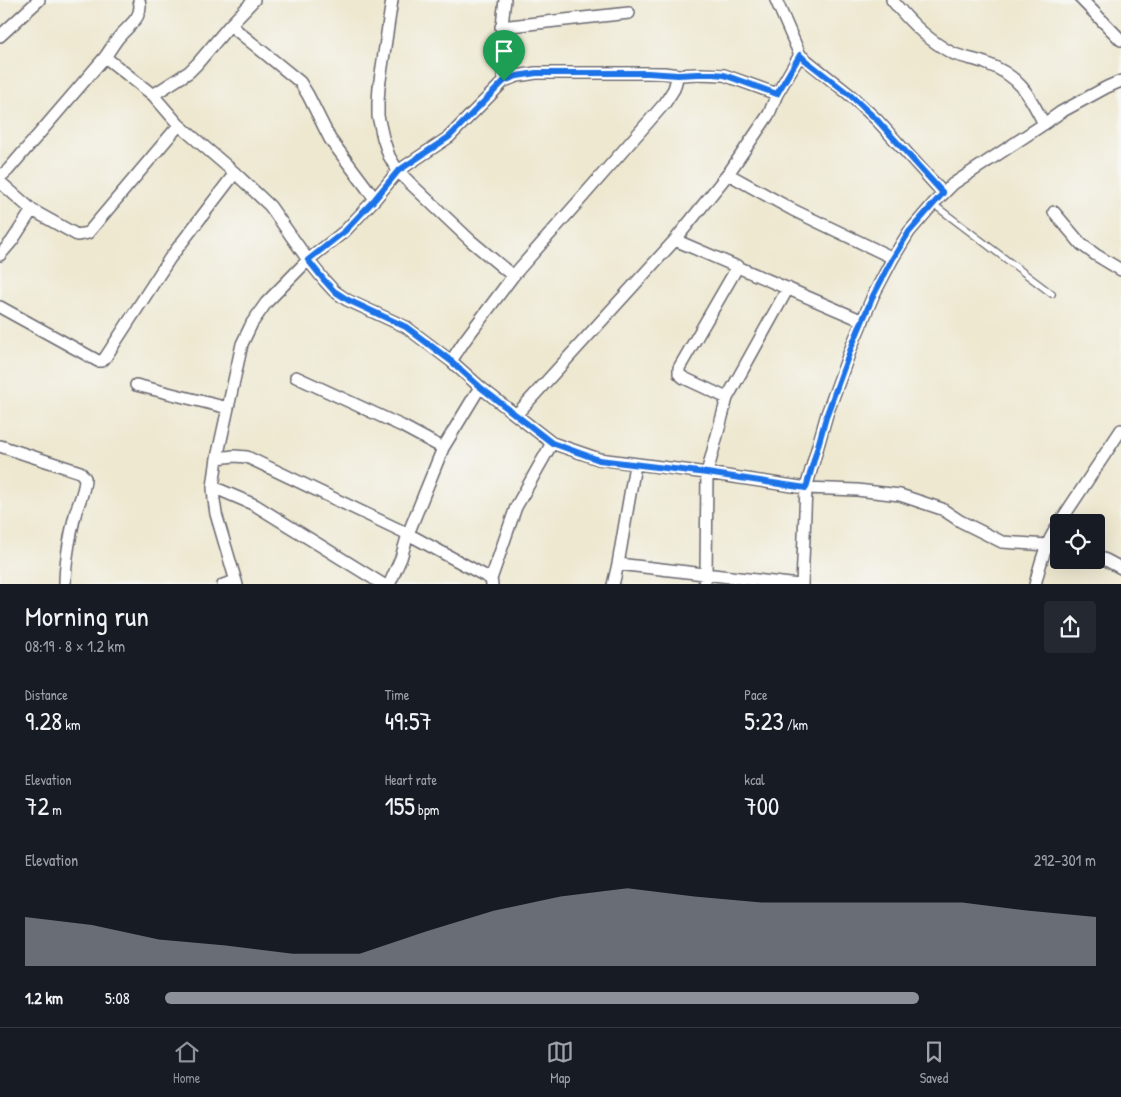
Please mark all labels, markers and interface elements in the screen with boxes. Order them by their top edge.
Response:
pin [483,30,525,81]
icon: arrive [490,37,518,65]
map controls [1050,514,1105,569]
button: locate [1050,514,1105,569]
text: Morning run [25,597,149,635]
button: share [1044,601,1096,653]
text: 08:19 · 8 × 1.2 km [25,635,125,657]
text: Distance [25,685,68,704]
text: Time [385,685,409,704]
text: Pace [744,685,768,704]
text: 9.28 [25,704,62,738]
text: 49:57 [385,704,432,738]
text: 5:23 [744,704,784,738]
text: km [62,715,81,734]
text: /km [784,715,808,734]
text: Elevation [25,770,72,789]
text: Heart rate [385,770,437,789]
text: kcal [744,770,765,789]
text: 72 [25,789,49,823]
text: 155 [385,789,415,823]
text: 700 [744,789,779,823]
text: m [49,800,62,819]
text: bpm [415,800,439,819]
text: Elevation [25,849,78,871]
text: 292–301 m [1034,849,1096,871]
text: 1.2 km [25,987,63,1009]
text: 5:08 [105,987,130,1009]
tab: Home [173,1038,201,1087]
tab: Map [546,1038,574,1087]
tab: Saved [920,1038,948,1087]

